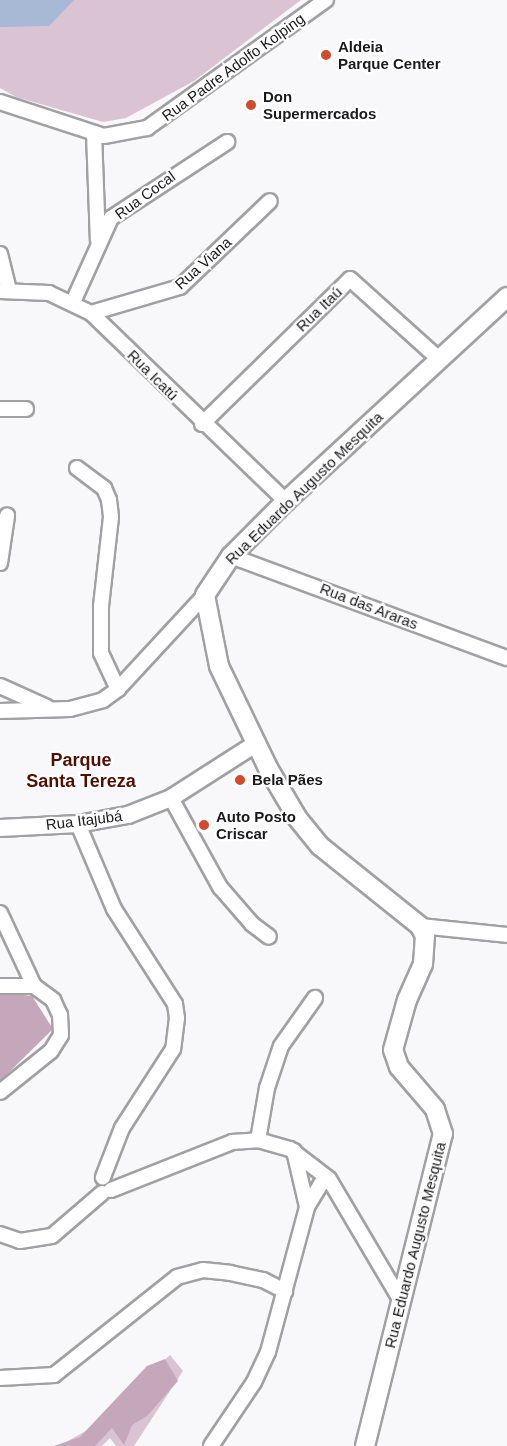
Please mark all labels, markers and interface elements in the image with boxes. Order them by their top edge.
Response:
street label: Rua Padre Adolfo Kolping [158,9,308,125]
place label: Aldeia Parque Center [338,37,441,72]
marker: Aldeia Parque Center [319,48,333,62]
place label: Don Supermercados [263,87,376,122]
marker: Don Supermercados [244,98,258,112]
street label: Rua Cocal [111,167,179,223]
street label: Rua Viana [171,233,235,293]
street label: Rua Itaú [292,283,346,335]
street label: Rua Icatú [124,346,182,404]
street label: Rua Eduardo Augusto Mesquita [221,408,387,568]
street label: Rua das Araras [317,579,421,633]
district label: Parque Santa Tereza [26,750,136,792]
place label: Bela Pães [252,771,323,789]
marker: Bela Pães [233,773,247,787]
street label: Rua Itajubá [45,806,123,834]
place label: Auto Posto Criscar [216,807,296,842]
marker: Auto Posto Criscar [197,818,211,832]
street label: Rua Eduardo Augusto Mesquita [381,1140,449,1350]

